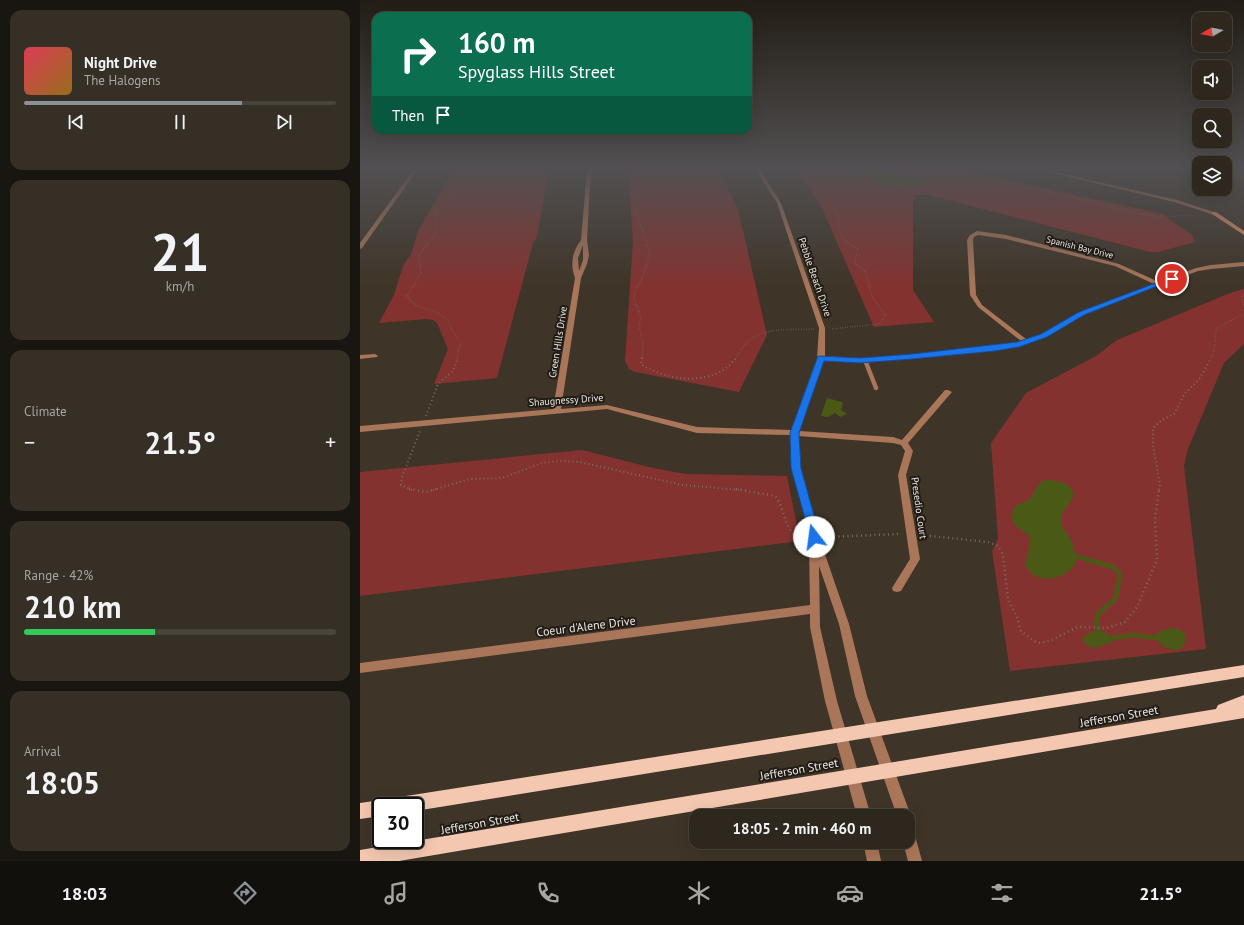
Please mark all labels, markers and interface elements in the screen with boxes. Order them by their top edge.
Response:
north arrow [1192,12,1232,52]
map controls [1192,12,1232,196]
text: 160 m [458,24,535,61]
icon: right [392,28,444,80]
text: Night Drive [84,53,157,72]
text: Spyglass Hills Street [458,60,615,83]
button: sound [1192,60,1232,100]
text: The Halogens [84,72,161,89]
icon: arrive [432,104,454,126]
text: Then [392,106,424,125]
button: search [1192,108,1232,148]
icon: previous [65,111,87,133]
icon: pause [169,111,191,133]
icon: next [273,111,295,133]
button: layers [1192,156,1232,196]
text: 21 [151,218,209,285]
street label: Spanish Bay Drive [1045,233,1115,261]
street label: Pebble Beach Drive [795,236,835,318]
pin [1155,262,1189,296]
icon: arrive [1161,268,1183,290]
text: km/h [166,278,194,295]
street label: Green Hills Drive [546,305,570,379]
street label: Shaugnessy Drive [528,391,604,409]
text: Climate [24,403,67,420]
text: 21.5° [144,423,216,462]
text: − [24,428,35,456]
text: + [325,428,336,456]
street label: Presedio Court [908,476,930,540]
position arrow [793,516,835,558]
text: Range · 42% [24,567,93,584]
text: 210 km [24,587,122,626]
street label: Coeur d'Alene Drive [536,612,636,640]
street label: Jefferson Street [1078,702,1159,730]
text: Arrival [24,743,60,760]
street label: Jefferson Street [758,755,839,783]
text: 18:05 [24,763,100,802]
speed limit sign: 30 [372,797,424,849]
street label: Jefferson Street [439,809,520,837]
text: 18:05 · 2 min · 460 m [733,819,871,838]
icon: directions [231,879,259,907]
icon: music [382,879,410,907]
icon: phone [534,879,562,907]
icon: climate [685,879,713,907]
icon: car [836,879,864,907]
icon: filters [988,879,1016,907]
text: 18:03 [62,882,107,905]
text: 21.5° [1139,882,1182,905]

